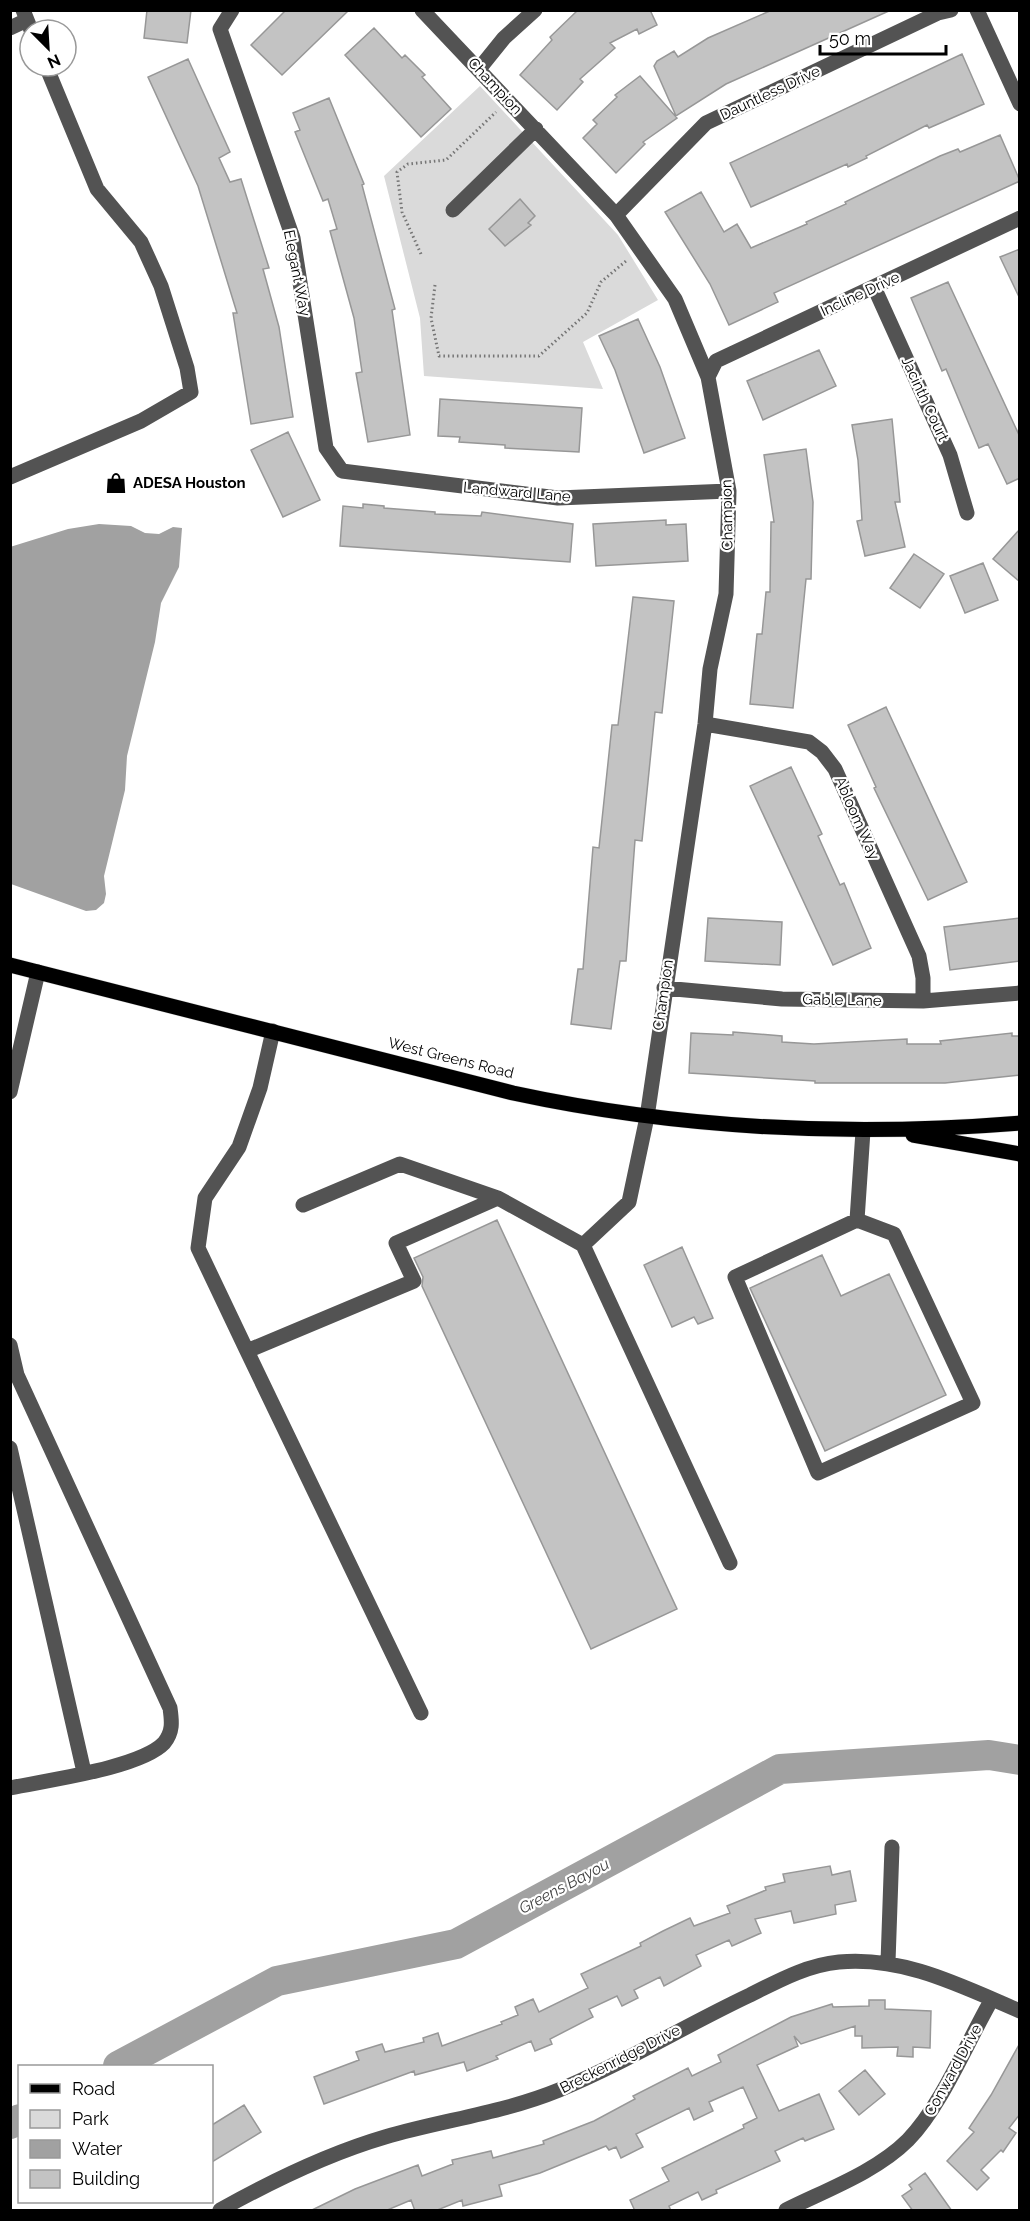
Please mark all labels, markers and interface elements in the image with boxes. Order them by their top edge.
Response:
north arrow [18,18,78,78]
scale bar [820,18,946,56]
text: 50 m [829,28,871,49]
text: N [44,50,63,72]
street label: Champion [464,54,526,118]
street label: Dauntless Drive [717,62,823,124]
street label: Elegant Way [280,228,314,318]
street label: Incline Drive [818,268,903,320]
street label: Jacinth Court [898,354,952,444]
shop icon: ADESA Houston [104,471,128,495]
place label: ADESA Houston [133,474,246,492]
street label: Landward Lane [462,478,572,506]
street label: Champion [717,479,737,551]
street label: Abloom Way [831,774,883,862]
street label: Champion [649,958,677,1032]
street label: Gable Lane [802,990,882,1010]
street label: West Greens Road [386,1034,516,1082]
water label: Greens Bayou [516,1854,612,1918]
street label: Breckenridge Drive [557,2021,683,2097]
street label: Conward Drive [920,2021,986,2119]
legend [18,2065,213,2203]
text: Road [72,2078,115,2099]
text: Park [72,2108,109,2129]
text: Water [72,2138,123,2159]
text: Building [72,2168,140,2189]

